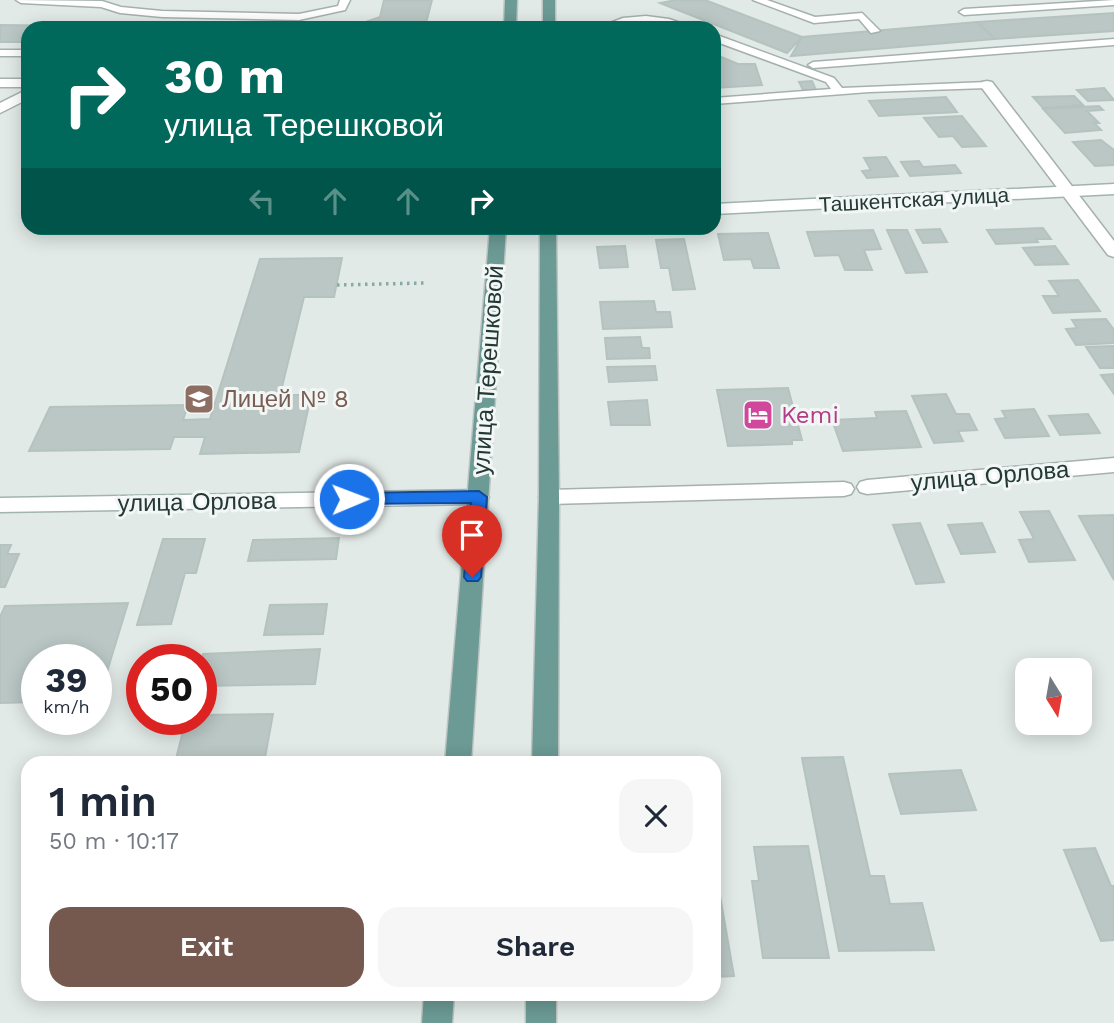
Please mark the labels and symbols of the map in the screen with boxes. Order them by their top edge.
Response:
street label: Ташкентская улица [818,182,1010,217]
street label: улица Терешковой [467,264,509,476]
school or university icon: Лицей № 8 [182,382,216,416]
place label: Лицей № 8 [222,385,349,413]
hotel icon: Kemi [741,398,775,432]
place label: Kemi [781,401,839,429]
street label: улица Орлова [910,455,1071,497]
position arrow [312,462,386,536]
street label: улица Орлова [117,487,277,517]
pin [442,505,502,577]
speed limit sign: 50 [126,644,217,735]
north arrow [1015,658,1092,735]

